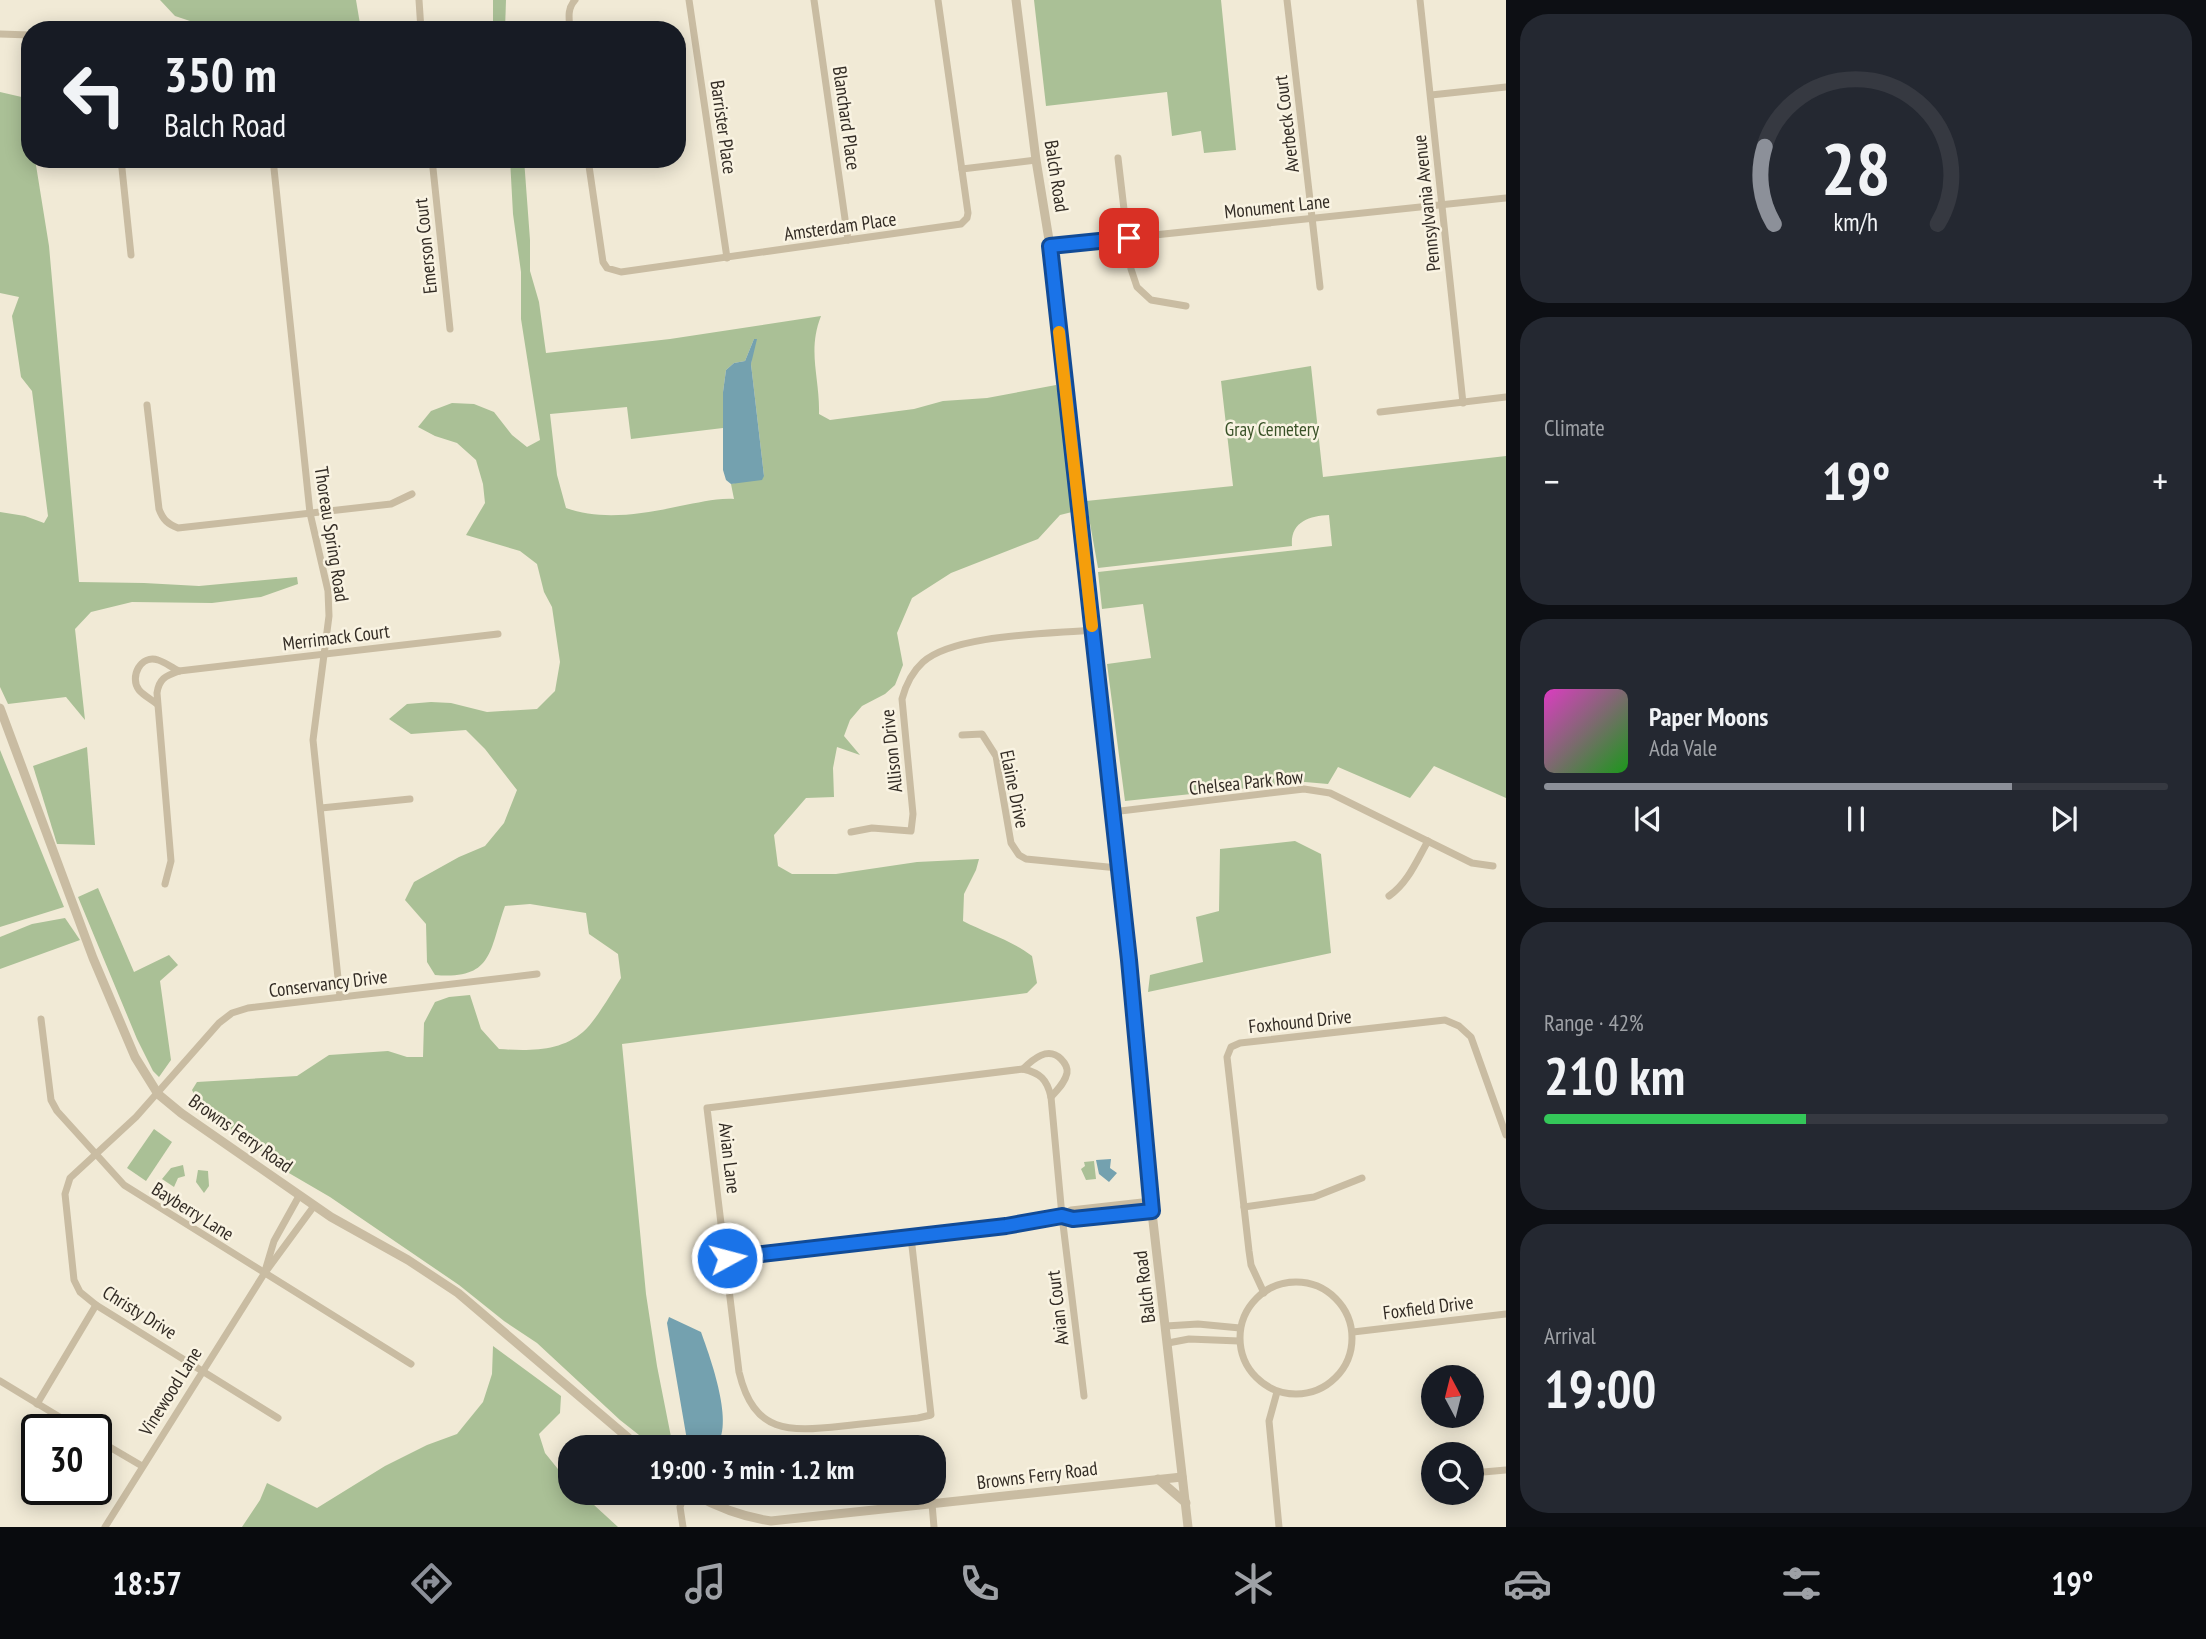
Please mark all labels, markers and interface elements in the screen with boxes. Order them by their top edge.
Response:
text: 350 m [164,42,277,106]
icon: left [49,49,140,140]
street label: Blanchard Place [828,65,866,172]
street label: Averbeck Court [1268,73,1304,174]
street label: Barrister Place [706,79,742,176]
text: Balch Road [164,104,286,146]
text: 28 [1821,121,1891,215]
street label: Pennsylvania Avenue [1407,133,1445,272]
street label: Balch Road [1039,138,1075,214]
street label: Monument Lane [1223,189,1331,223]
street label: Emerson Court [408,196,442,295]
street label: Amsterdam Place [782,206,898,246]
text: km/h [1834,206,1878,238]
pin [1099,208,1159,268]
icon: arrive [1110,219,1148,257]
text: Climate [1544,413,1605,442]
park label: Gray Cemetery [1225,417,1320,441]
text: 19° [1822,447,1890,514]
text: − [1544,456,1560,505]
text: + [2152,456,2168,505]
street label: Thoreau Spring Road [309,465,355,603]
street label: Merrimack Court [281,618,392,655]
text: Paper Moons [1649,700,1768,733]
street label: Allison Drive [875,708,907,794]
text: Ada Vale [1649,733,1717,762]
street label: Elaine Drive [995,748,1035,830]
street label: Chelsea Park Row [1188,764,1305,800]
icon: previous [1629,800,1667,838]
icon: pause [1837,800,1875,838]
icon: next [2045,800,2083,838]
street label: Conservancy Drive [267,964,389,1002]
street label: Foxhound Drive [1247,1004,1353,1038]
text: Range · 42% [1544,1008,1644,1037]
text: 210 km [1544,1042,1685,1109]
street label: Browns Ferry Road [184,1088,298,1178]
street label: Avian Lane [714,1121,746,1195]
street label: Bayberry Lane [148,1176,239,1246]
position arrow [690,1221,764,1295]
street label: Balch Road [1128,1250,1160,1324]
street label: Avian Court [1040,1268,1074,1347]
street label: Christy Drive [98,1280,182,1344]
street label: Foxfield Drive [1381,1290,1475,1324]
text: Arrival [1544,1321,1596,1350]
street label: Vinewood Lane [133,1342,207,1441]
text: 19:00 [1544,1355,1656,1422]
north arrow [1421,1365,1484,1428]
map controls [1421,1365,1484,1505]
speed limit sign: 30 [21,1414,112,1505]
button: search [1421,1442,1484,1505]
text: 19:00 · 3 min · 1.2 km [650,1453,854,1486]
street label: Browns Ferry Road [975,1456,1099,1494]
icon: directions [407,1559,456,1608]
icon: music [681,1559,730,1608]
icon: phone [955,1559,1004,1608]
icon: climate [1229,1559,1278,1608]
icon: car [1503,1559,1552,1608]
icon: filters [1777,1559,1826,1608]
text: 18:57 [113,1562,182,1604]
text: 19° [2051,1562,2093,1604]

